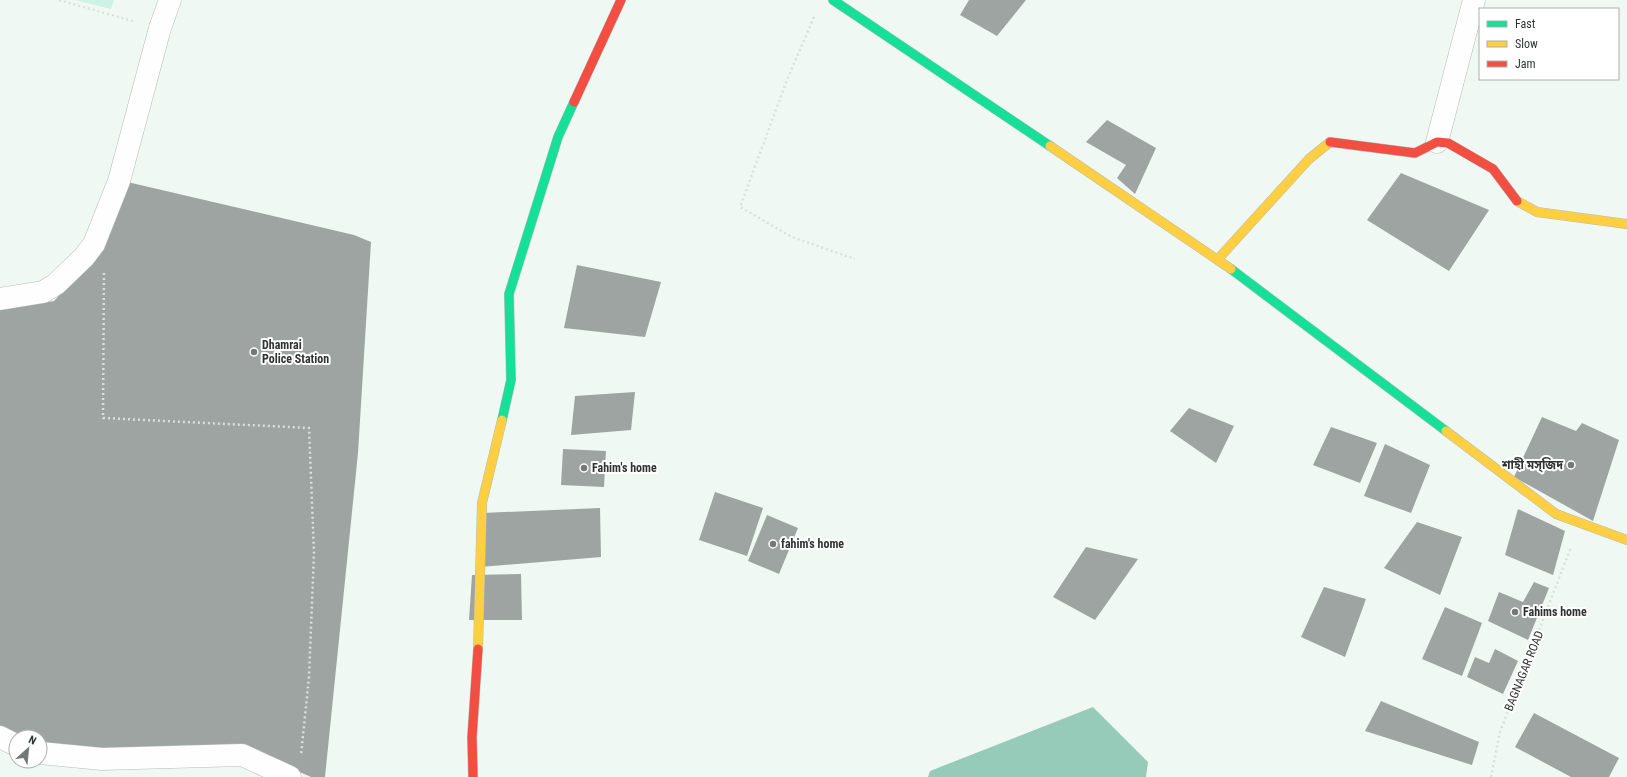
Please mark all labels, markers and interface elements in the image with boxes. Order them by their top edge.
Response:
legend [1479,8,1619,80]
text: Fast [1515,17,1536,31]
text: Slow [1515,37,1538,51]
text: Jam [1515,57,1536,71]
place label: Dhamrai Police Station [262,338,329,366]
marker: Dhamrai Police Station [249,347,259,357]
place label: শাহী মস্জিদ [1501,457,1563,473]
marker: শাহী মস্জিদ [1566,460,1576,470]
place label: Fahim's home [592,461,657,475]
marker: Fahim's home [579,463,589,473]
place label: fahim's home [781,537,844,551]
marker: fahim's home [768,539,778,549]
place label: Fahims home [1523,605,1587,619]
marker: Fahims home [1510,607,1520,617]
street label: BAGNAGAR ROAD [1502,629,1547,713]
north arrow [8,729,48,769]
text: N [26,733,38,748]

